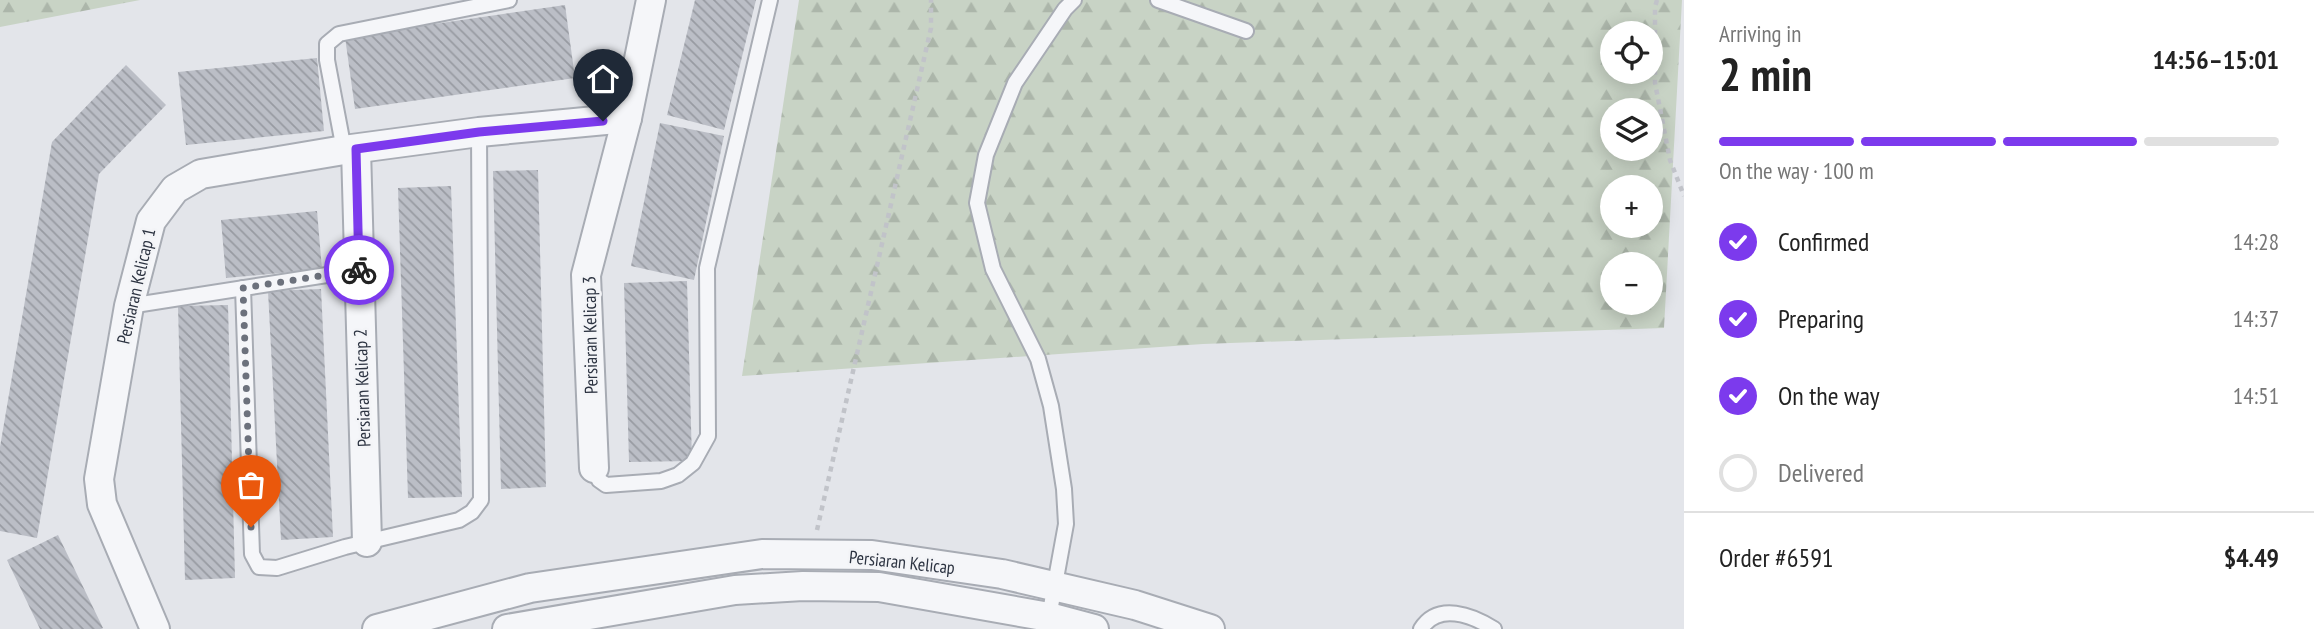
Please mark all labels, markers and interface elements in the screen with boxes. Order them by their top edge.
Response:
text: Arriving in [1719,19,1801,48]
map controls [1600,21,1663,315]
button: locate [1600,21,1663,84]
text: 14:56–15:01 [2152,43,2279,76]
text: 2 min [1719,44,1812,104]
pin [573,49,633,121]
icon: home [584,60,622,98]
button: layers [1600,98,1663,161]
text: On the way · 100 m [1719,156,1874,185]
button: + [1600,175,1663,238]
icon: check [1719,223,1757,261]
text: Confirmed [1778,225,1869,258]
street label: Persiaran Kelicap 1 [112,226,160,346]
text: 14:28 [2233,227,2279,256]
courier [324,235,394,305]
icon: bike [340,251,378,289]
button: − [1600,252,1663,315]
street label: Persiaran Kelicap 3 [577,276,603,394]
icon: check [1719,300,1757,338]
text: Preparing [1778,302,1864,335]
text: 14:37 [2233,304,2279,333]
street label: Persiaran Kelicap 2 [348,329,376,447]
icon: check [1719,377,1757,415]
text: On the way [1778,379,1880,412]
text: 14:51 [2233,381,2279,410]
pin [221,455,281,527]
text: Delivered [1778,456,1864,489]
icon: bag [232,466,270,504]
text: Order #6591 [1719,541,1834,574]
text: $4.49 [2224,541,2279,574]
street label: Persiaran Kelicap [848,545,956,579]

